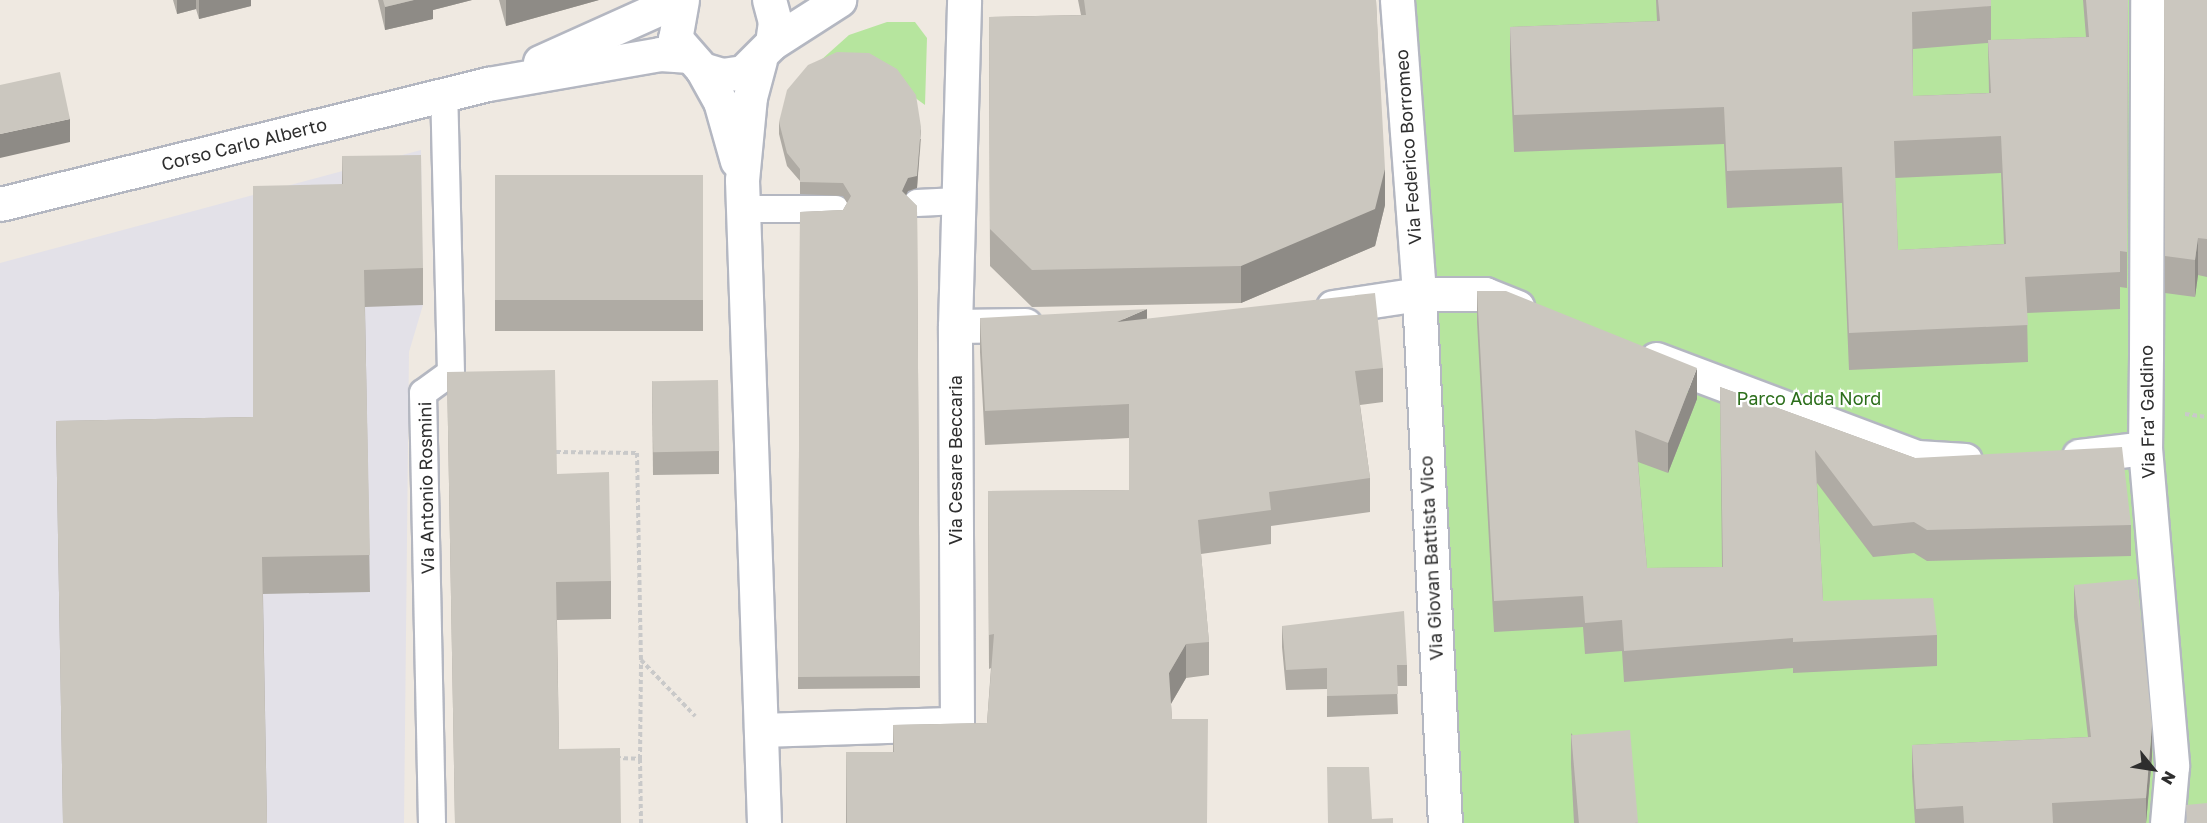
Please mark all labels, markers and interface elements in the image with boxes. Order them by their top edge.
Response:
street label: Via Federico Borromeo [1390,49,1426,245]
street label: Corso Carlo Alberto [159,113,329,175]
street label: Via Fra' Galdino [2135,345,2159,479]
street label: Via Cesare Beccaria [944,375,966,545]
park label: Parco Adda Nord [1737,387,1881,409]
street label: Via Antonio Rosmini [414,401,438,575]
street label: Via Giovan Battista Vico [1415,455,1447,661]
north arrow [2123,739,2183,799]
text: N [2157,768,2180,788]

